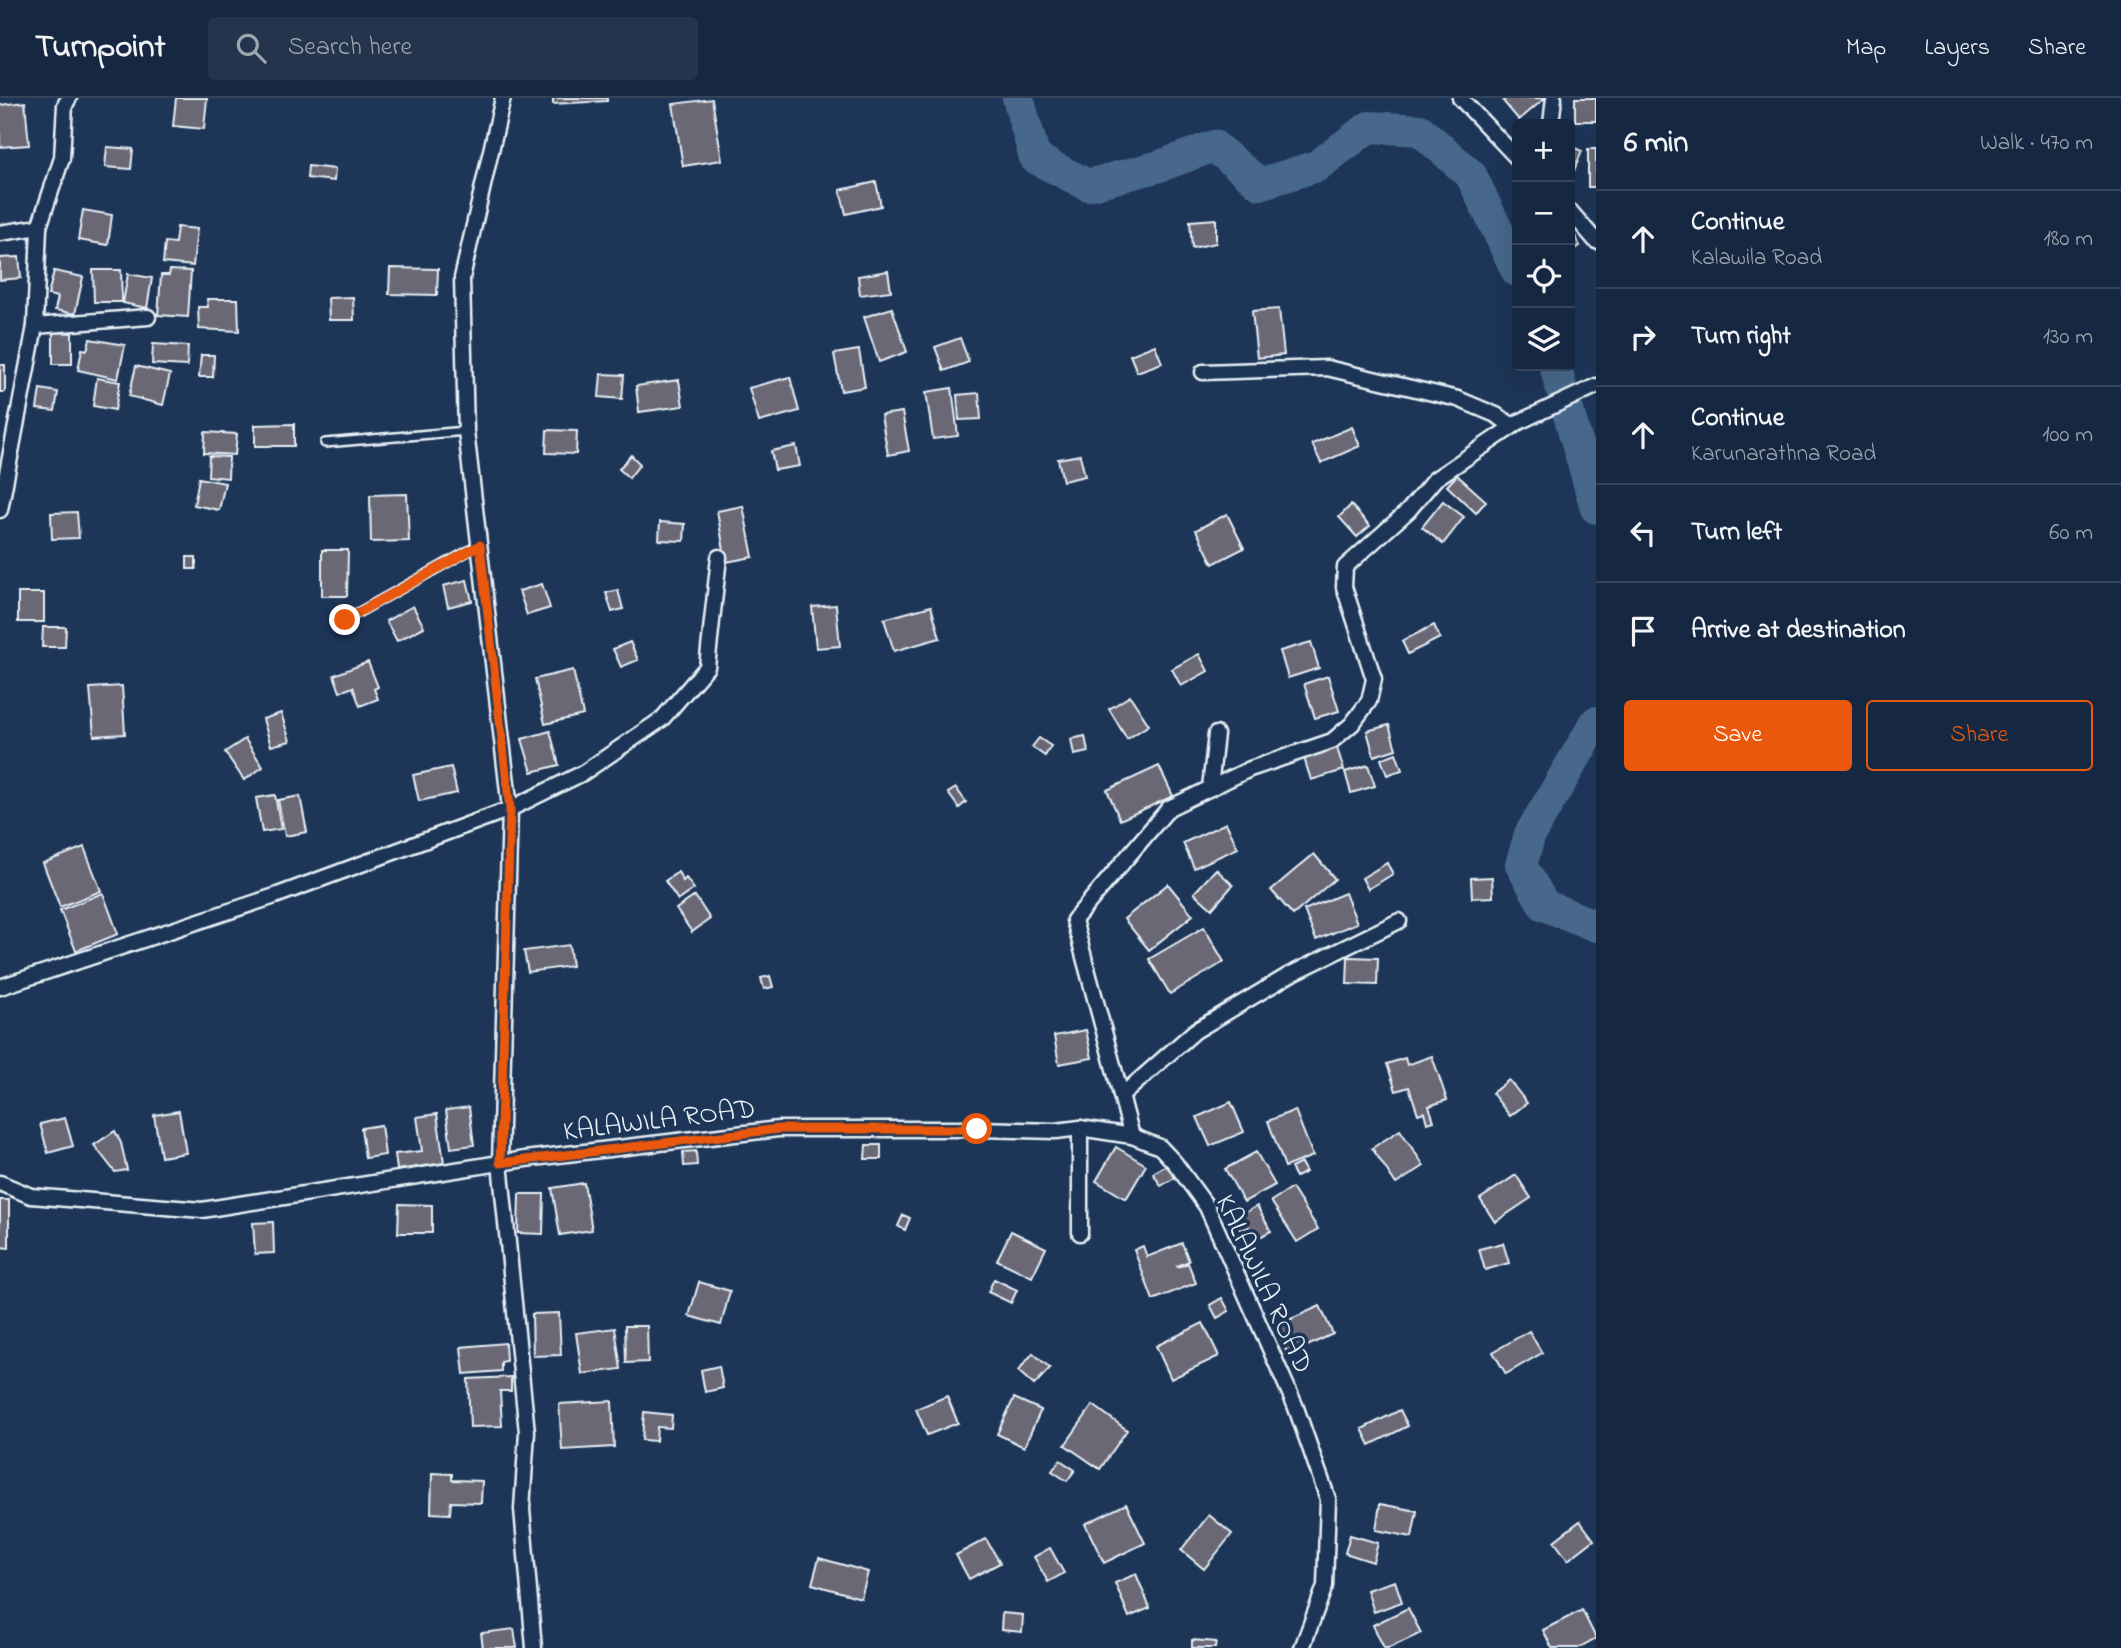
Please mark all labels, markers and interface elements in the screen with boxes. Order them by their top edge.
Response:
search box [208,17,698,80]
text: Turnpoint [35,24,166,72]
icon: search [232,29,270,67]
text: Search here [288,29,412,67]
text: Map [1846,31,1886,66]
text: Layers [1924,31,1990,66]
text: Share [2028,31,2086,66]
map controls [1512,119,1575,371]
button: + [1512,119,1575,182]
text: 6 min [1624,122,1688,166]
text: Walk · 470 m [1980,127,2093,160]
button: − [1512,182,1575,245]
text: Continue [1691,204,1784,242]
icon: ahead [1624,220,1662,258]
text: 180 m [2044,223,2093,256]
text: Kalawila Road [1691,242,1822,275]
button: locate [1512,245,1575,308]
button: layers [1512,308,1575,371]
icon: right [1624,318,1662,356]
text: Turn right [1691,318,1791,356]
text: 130 m [2043,321,2093,354]
text: Continue [1691,400,1784,438]
icon: ahead [1624,416,1662,454]
text: 100 m [2042,419,2093,452]
text: Karunarathna Road [1691,438,1876,471]
icon: left [1624,514,1662,552]
text: Turn left [1691,514,1782,552]
text: 60 m [2049,517,2093,550]
route end [329,604,360,635]
icon: arrive [1624,612,1662,650]
text: Arrive at destination [1691,612,1906,650]
button: Save [1624,700,1852,771]
button: Share [1866,700,2093,771]
street label: KALAWILA ROAD [561,1089,758,1154]
route start [961,1113,992,1144]
street label: KALAWILA ROAD [1203,1188,1322,1381]

